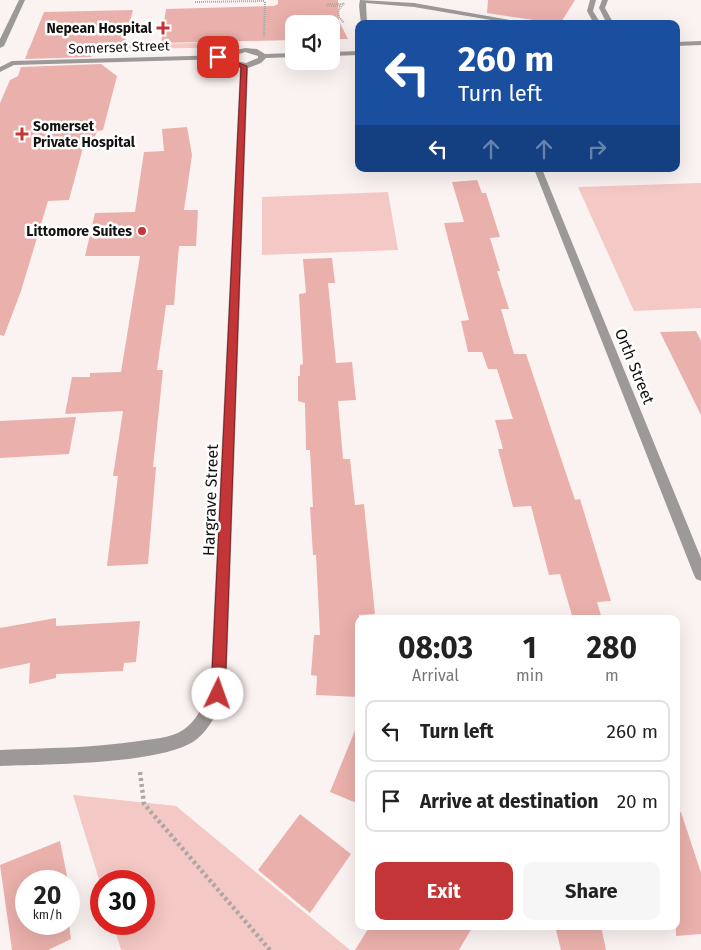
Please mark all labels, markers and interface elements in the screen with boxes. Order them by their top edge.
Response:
map controls [285,15,340,70]
button: sound [285,15,340,70]
place label: Nepean Hospital [46,20,153,37]
marker: Nepean Hospital [156,21,170,35]
pin [197,36,239,78]
street label: Somerset Street [68,37,171,58]
text: 260 m [458,38,554,80]
icon: left [375,40,440,105]
icon: arrive [204,43,232,71]
text: Turn left [458,80,542,107]
place label: Somerset Private Hospital [33,118,136,151]
marker: Somerset Private Hospital [15,127,29,141]
icon: left [424,135,452,163]
icon: ahead [477,135,505,163]
icon: ahead [530,135,558,163]
icon: right [583,135,611,163]
place label: Littomore Suites [26,223,132,240]
marker: Littomore Suites [136,225,148,237]
street label: Orth Street [611,326,658,407]
street label: Hargrave Street [199,443,222,556]
text: 08:03 [398,630,473,666]
text: 1 [523,630,537,666]
text: 280 [587,630,637,666]
text: Arrival [412,666,459,685]
text: min [516,666,544,685]
text: m [605,666,619,685]
position arrow [191,667,243,719]
icon: left [377,717,405,745]
text: Turn left [420,720,494,743]
text: 260 m [607,720,658,743]
icon: arrive [377,787,405,815]
text: Arrive at destination [420,790,599,813]
text: 20 m [617,790,658,813]
button: Exit [375,862,513,920]
button: Share [523,862,660,920]
speed limit sign: 30 [90,870,155,935]
text: 20 [34,881,61,911]
text: km/h [33,908,62,922]

